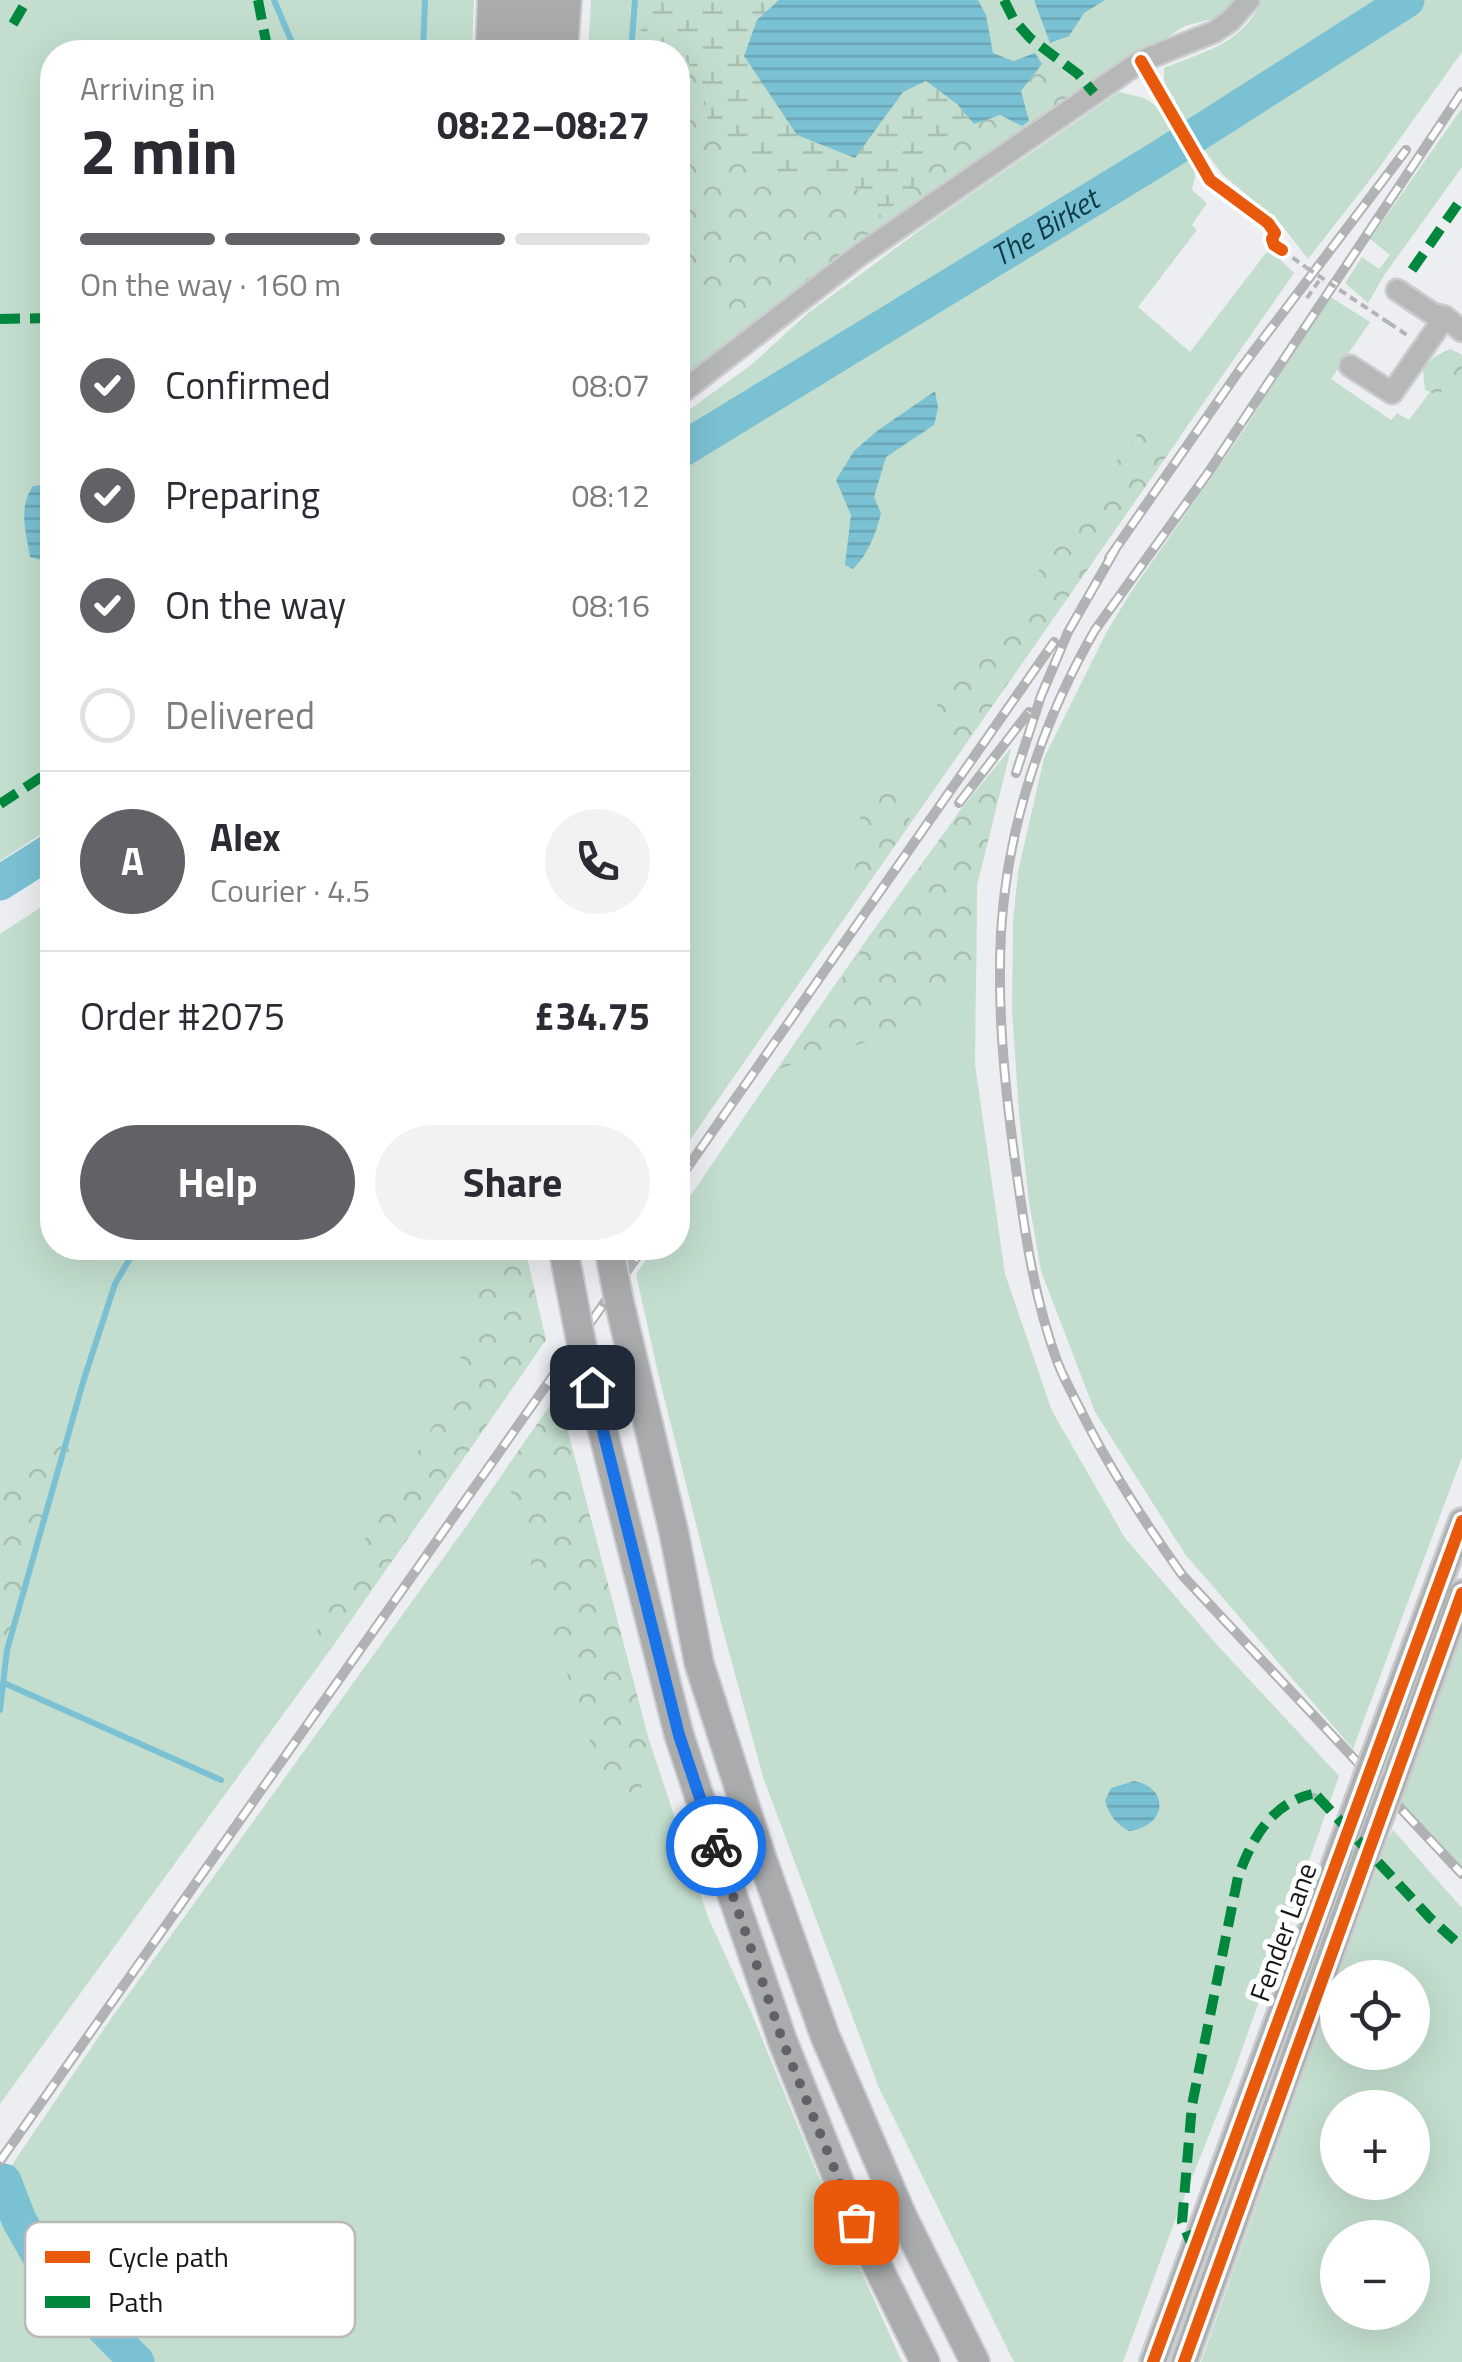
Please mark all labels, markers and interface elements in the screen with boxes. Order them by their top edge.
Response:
text: Arriving in [80,64,216,112]
text: 08:22–08:27 [437,96,650,154]
text: 2 min [80,100,238,199]
water label: The Birket [982,175,1110,278]
text: On the way · 160 m [80,260,341,308]
text: Confirmed [165,356,331,414]
icon: check [80,358,135,413]
text: 08:07 [571,361,650,409]
text: Preparing [165,466,320,524]
icon: check [80,468,135,523]
text: 08:12 [571,471,650,519]
text: On the way [165,576,346,634]
icon: check [80,578,135,633]
text: 08:16 [571,581,650,629]
text: Delivered [165,686,315,744]
text: Alex [210,808,281,866]
button: phone [545,809,650,914]
text: A [121,832,144,890]
text: Courier · 4.5 [210,866,370,914]
text: Order #2075 [80,987,285,1045]
text: £34.75 [534,987,650,1045]
button: Help [80,1125,355,1240]
button: Share [375,1125,650,1240]
pin [550,1345,635,1430]
icon: home [565,1360,620,1415]
courier [666,1796,766,1896]
icon: bike [689,1819,744,1874]
street label: Fender Lane [1238,1856,1328,2007]
map controls [1320,1960,1430,2330]
button: locate [1320,1960,1430,2070]
button: + [1320,2090,1430,2200]
pin [814,2180,899,2265]
icon: bag [829,2195,884,2250]
button: − [1320,2220,1430,2330]
legend [25,2222,355,2337]
text: Cycle path [108,2235,229,2278]
text: Path [108,2280,163,2323]

